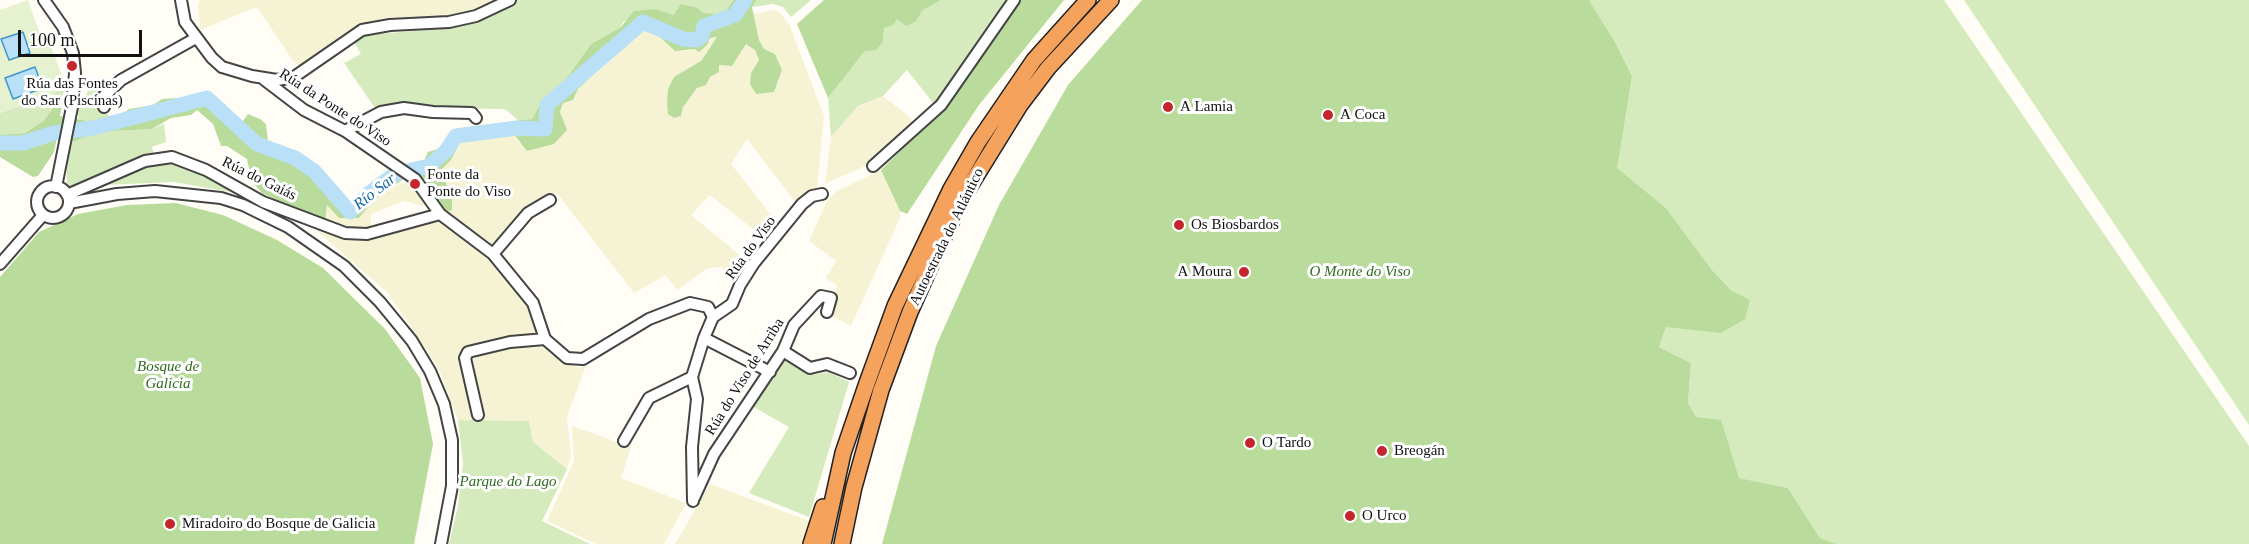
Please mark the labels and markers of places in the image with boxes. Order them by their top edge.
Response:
marker: Rúa das Fontes do Sar (Piscinas) [65,59,79,73]
place label: Rúa das Fontes do Sar (Piscinas) [21,75,123,110]
place label: A Lamia [1180,98,1233,116]
marker: A Lamia [1161,100,1175,114]
place label: A Coca [1340,106,1385,124]
marker: A Coca [1321,108,1335,122]
place label: Fonte da Ponte do Viso [427,166,511,201]
marker: Fonte da Ponte do Viso [408,177,422,191]
place label: Os Biosbardos [1191,216,1279,234]
marker: Os Biosbardos [1172,218,1186,232]
place label: A Moura [1177,263,1232,281]
marker: A Moura [1237,265,1251,279]
place label: O Tardo [1262,434,1311,452]
marker: O Tardo [1243,436,1257,450]
place label: Breogán [1394,442,1445,460]
marker: Breogán [1375,444,1389,458]
place label: O Urco [1362,507,1407,525]
marker: O Urco [1343,509,1357,523]
place label: Miradoiro do Bosque de Galicia [182,515,375,533]
marker: Miradoiro do Bosque de Galicia [163,517,177,531]

